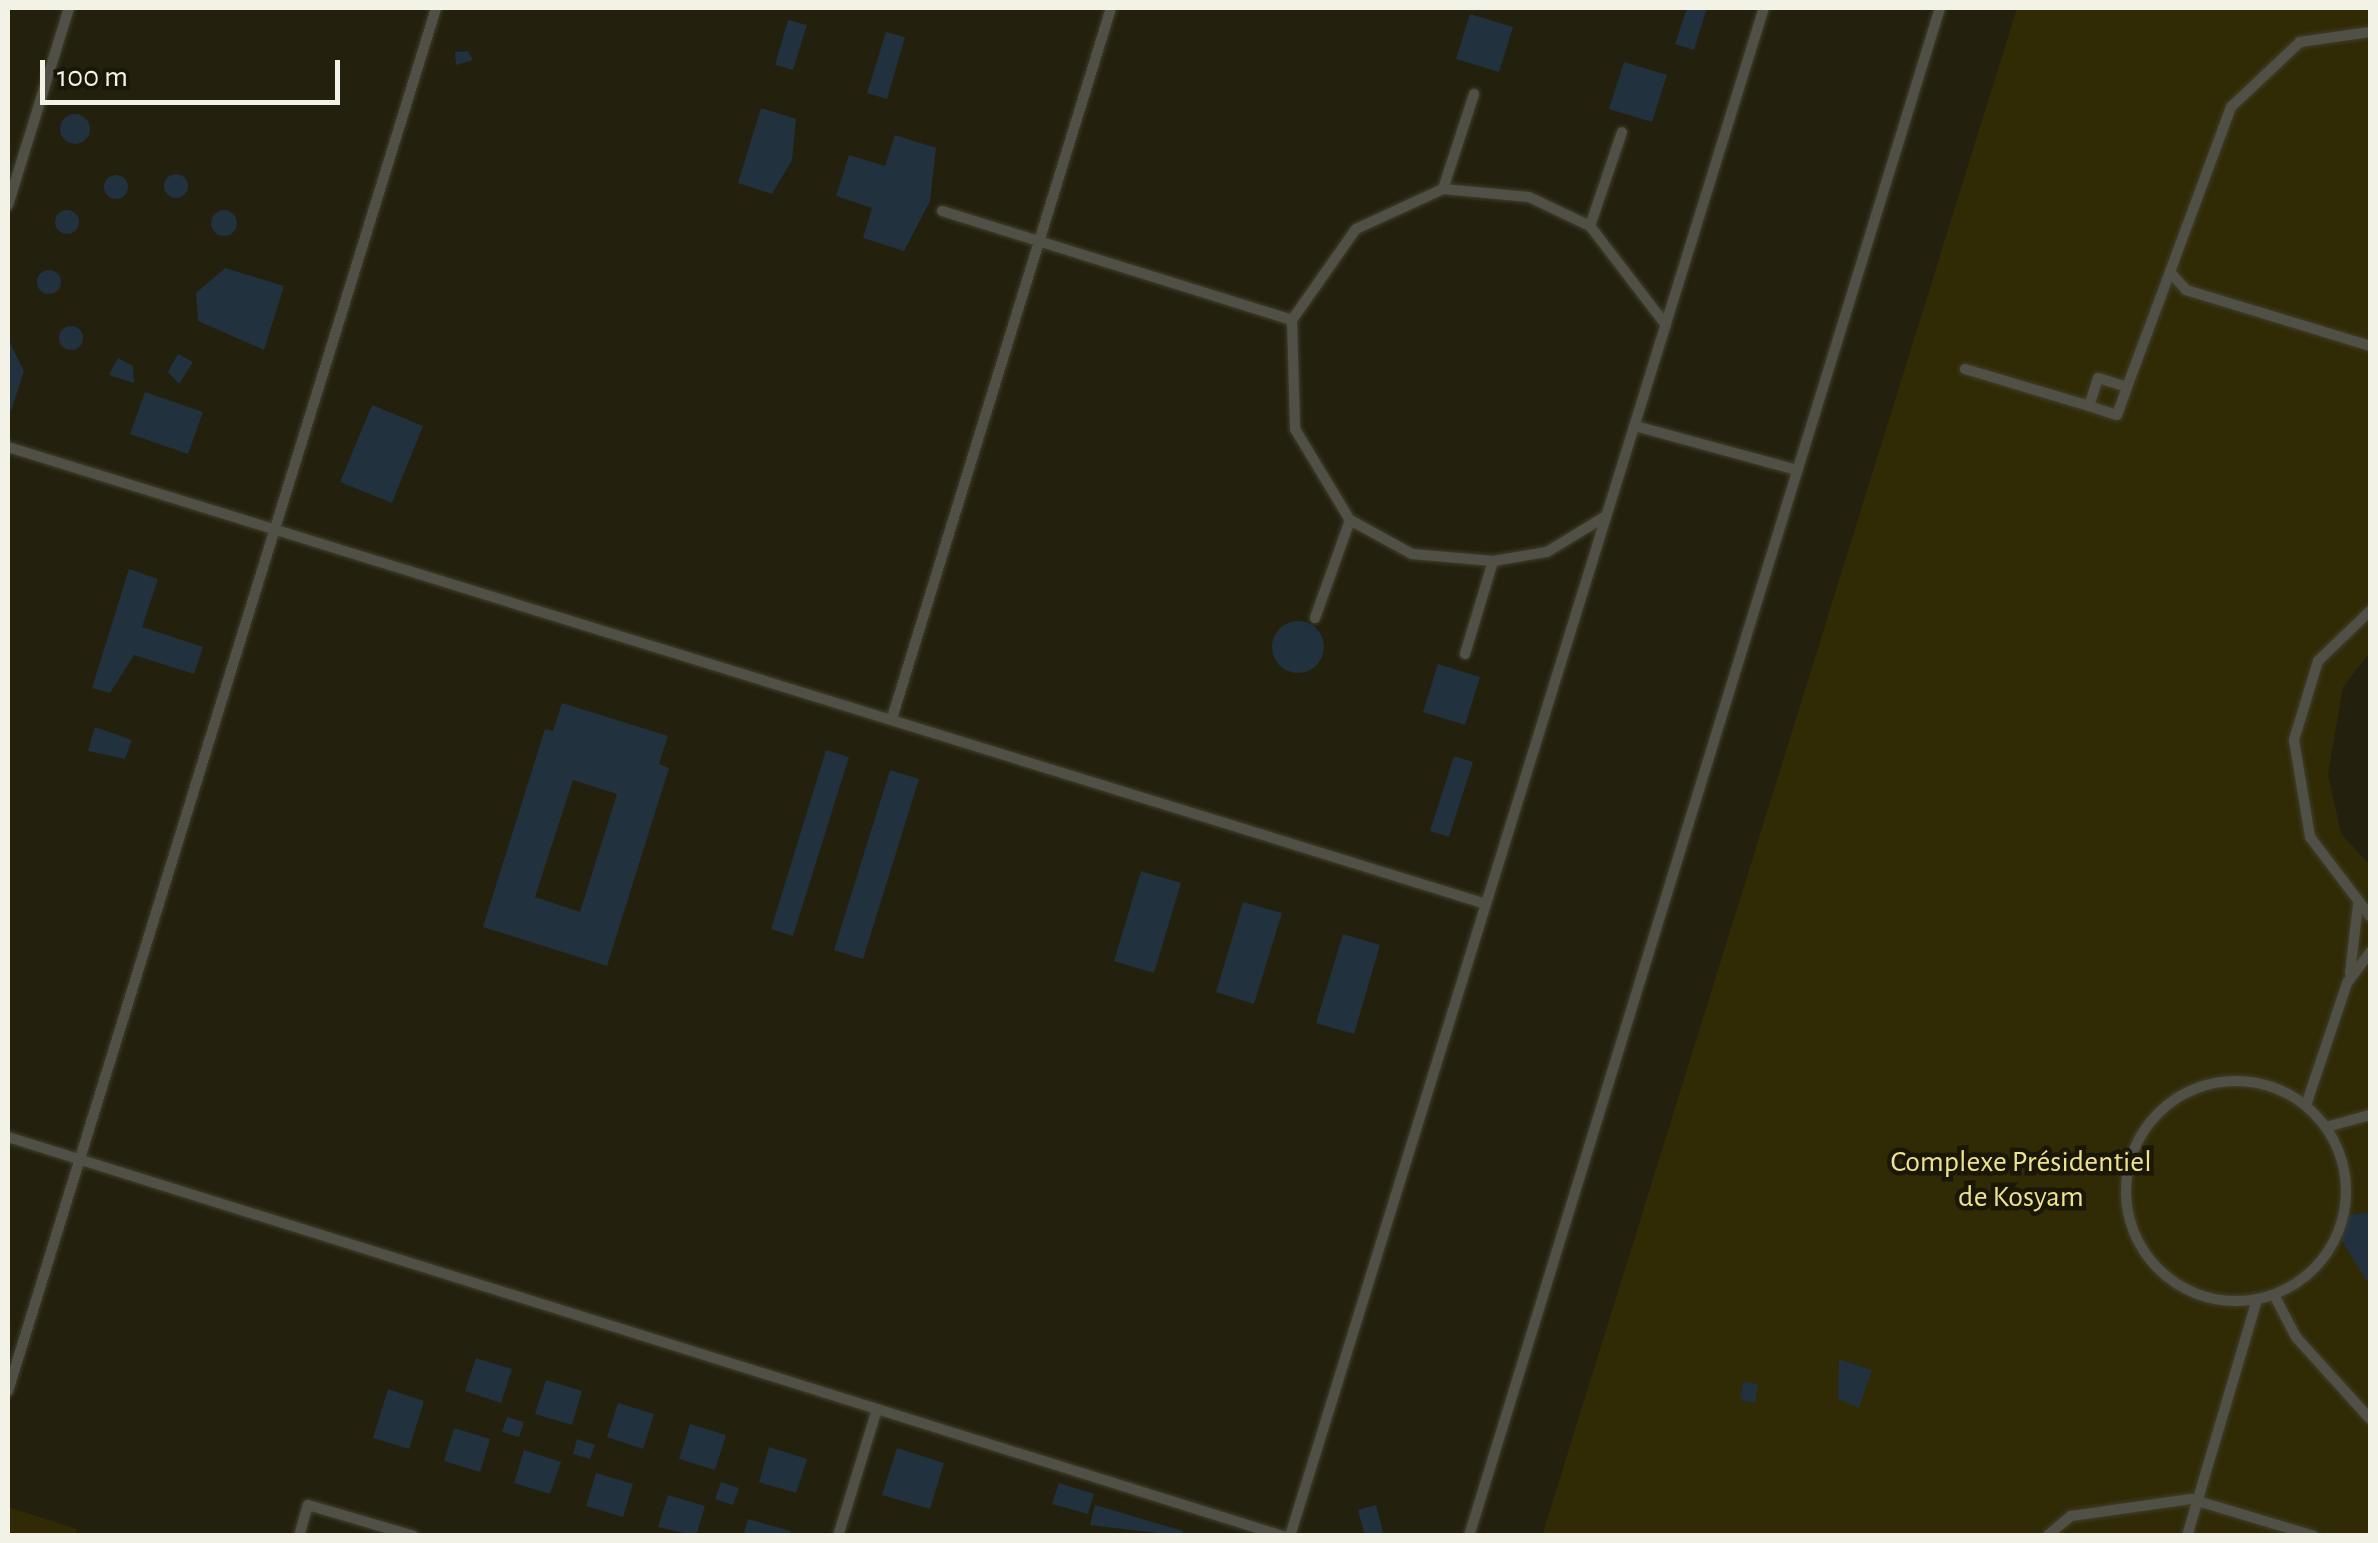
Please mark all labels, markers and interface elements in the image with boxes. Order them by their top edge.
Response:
scale bar [45,40,345,102]
text: 100 m [57,62,128,92]
park label: Complexe Présidentiel de Kosyam [1890,1144,2152,1214]

